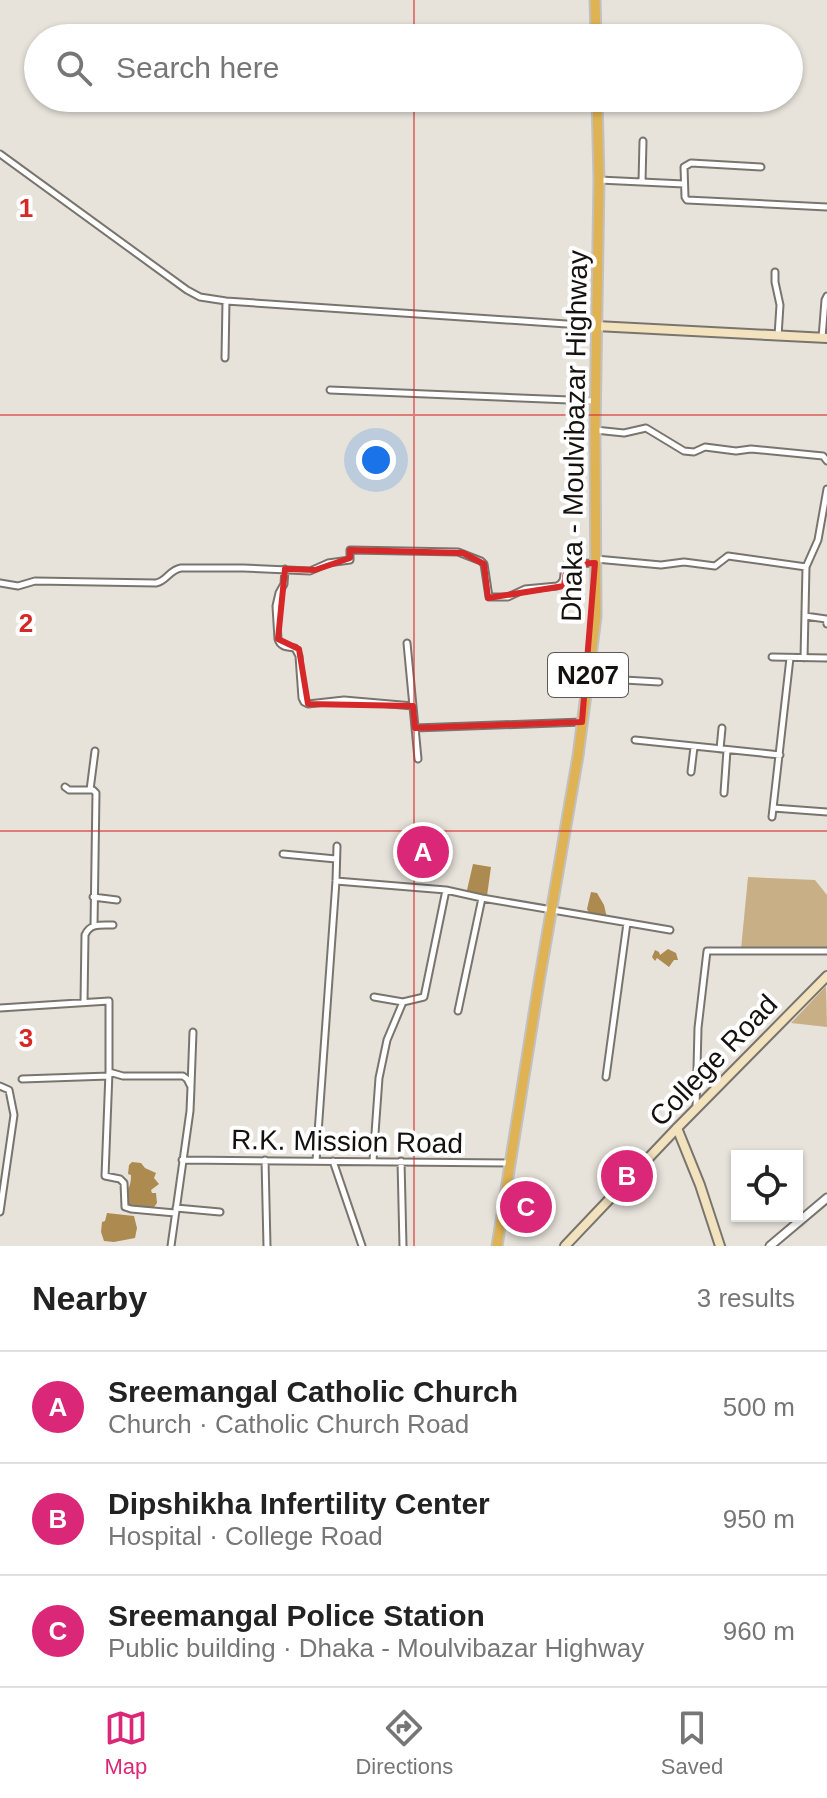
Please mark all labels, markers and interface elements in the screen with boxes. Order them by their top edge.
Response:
search box [24,24,803,112]
icon: search [52,46,96,90]
text: Search here [116,51,279,84]
text: 1 [19,193,33,223]
street label: Dhaka - Moulvibazar Highway [556,250,593,622]
your location [356,440,396,480]
text: 2 [19,608,33,638]
road number: N207 [548,653,628,697]
pin: A [397,822,449,882]
street label: College Road [643,989,783,1132]
text: 3 [19,1023,33,1053]
street label: R.K. Mission Road [231,1124,463,1159]
pin: B [601,1146,653,1206]
map controls [731,1150,803,1222]
button: locate [731,1150,803,1222]
pin: C [500,1177,552,1237]
text: Nearby [32,1279,147,1317]
text: 3 results [697,1283,795,1313]
text: Sreemangal Catholic Church [108,1375,518,1408]
text: A [49,1392,67,1422]
text: 500 m [723,1392,795,1422]
text: Church · Catholic Church Road [108,1409,469,1439]
text: Dipshikha Infertility Center [108,1487,490,1520]
text: B [49,1504,67,1534]
text: 950 m [723,1504,795,1534]
text: Hospital · College Road [108,1521,383,1551]
text: Sreemangal Police Station [108,1599,485,1632]
text: C [49,1616,67,1646]
text: 960 m [723,1616,795,1646]
text: Public building · Dhaka - Moulvibazar Highway [108,1633,644,1663]
tab: Map [104,1706,148,1780]
tab: Directions [355,1706,453,1780]
tab: Saved [661,1706,723,1780]

